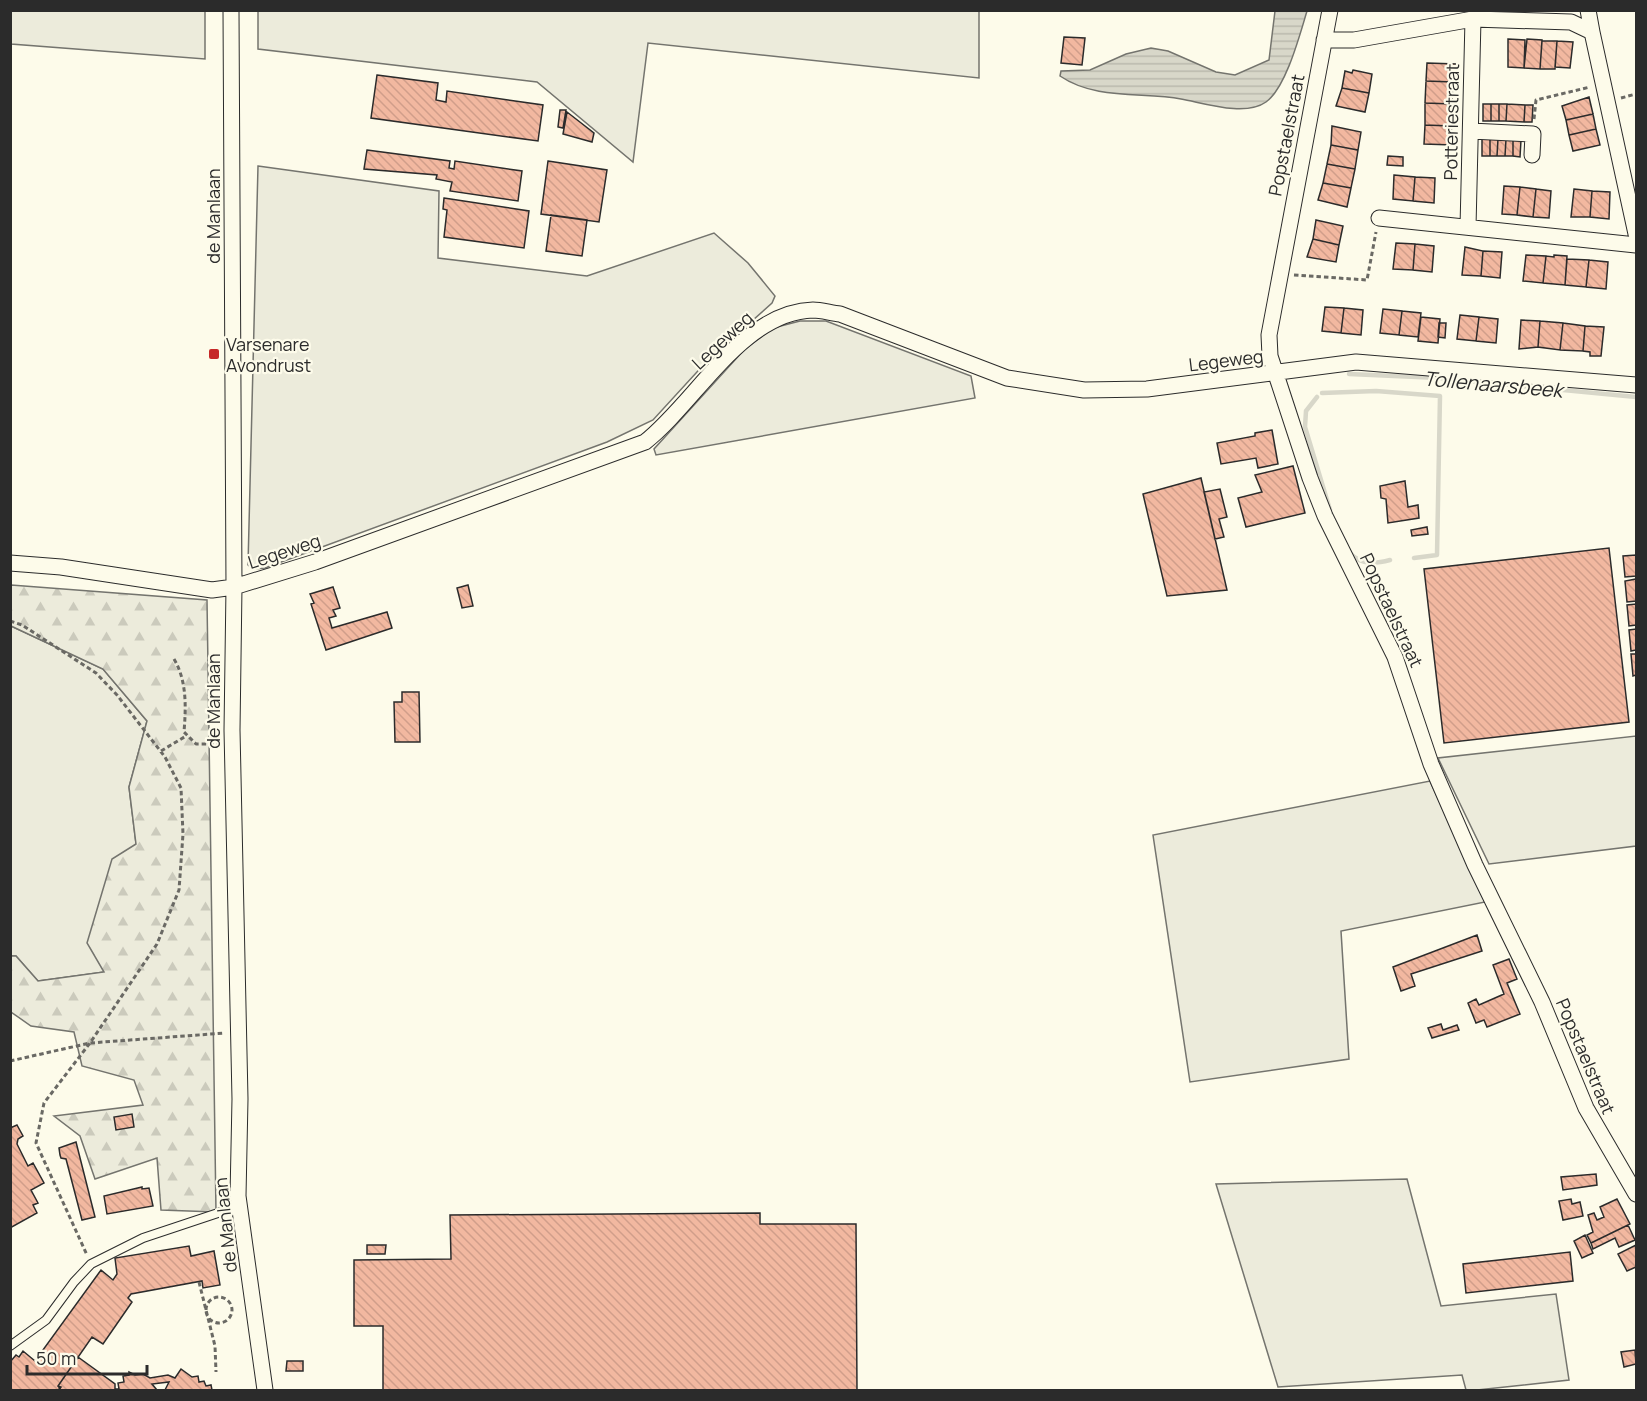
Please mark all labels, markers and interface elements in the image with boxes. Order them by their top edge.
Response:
street label: Potteriestraat [1438,64,1464,180]
street label: Popstaelstraat [1262,72,1310,198]
street label: de Manlaan [201,168,225,264]
street label: Legeweg [686,306,758,374]
place label: Varsenare Avondrust [226,332,311,377]
street label: Legeweg [1187,344,1265,376]
marker: Varsenare Avondrust [207,347,221,361]
water label: Tollenaarsbeek [1422,364,1567,404]
street label: Legeweg [245,528,323,574]
street label: Popstaelstraat [1355,549,1429,671]
street label: de Manlaan [201,653,225,749]
street label: Popstaelstraat [1551,995,1621,1117]
street label: de Manlaan [208,1176,242,1274]
scale bar [27,1338,147,1376]
text: 50 m [36,1346,76,1370]

